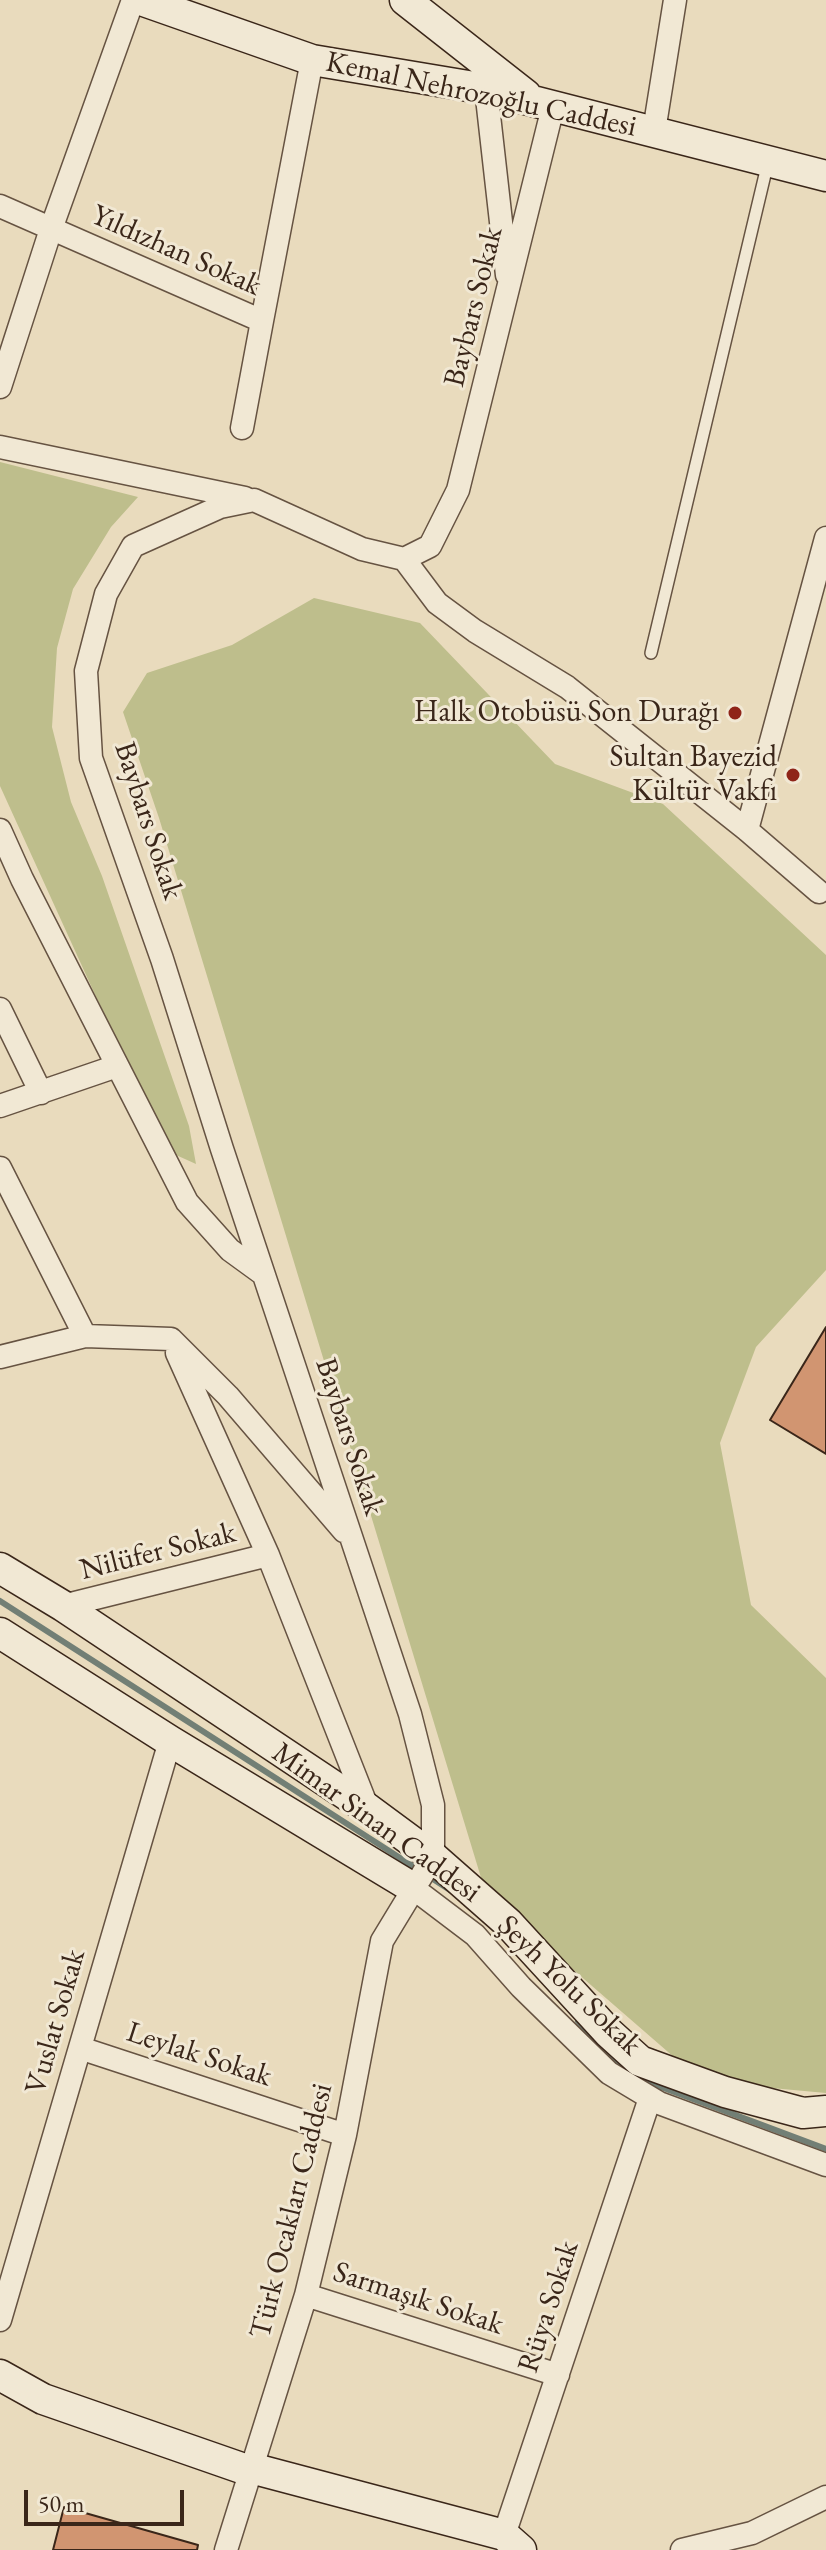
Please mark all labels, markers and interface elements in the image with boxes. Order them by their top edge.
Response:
street label: Kemal Nehrozoğlu Caddesi [322,44,640,146]
street label: Yıldızhan Sokak [85,197,267,305]
street label: Baybars Sokak [437,223,511,391]
place label: Halk Otobüsü Son Durağı [414,695,719,731]
marker: Halk Otobüsü Son Durağı [726,704,744,722]
street label: Baybars Sokak [106,738,190,904]
place label: Sultan Bayezid Kültür Vakfı [610,740,777,810]
marker: Sultan Bayezid Kültür Vakfı [784,766,802,784]
street label: Baybars Sokak [307,1354,391,1520]
street label: Nilüfer Sokak [76,1515,240,1589]
street label: Mimar Sinan Caddesi [265,1735,487,1911]
street label: Şeyh Yolu Sokak [489,1908,649,2064]
street label: Vuslat Sokak [18,1946,94,2098]
street label: Leylak Sokak [122,2015,276,2095]
street label: Türk Ocakları Caddesi [243,2080,341,2342]
street label: Rüya Sokak [511,2237,587,2377]
street label: Sarmaşık Sokak [328,2255,508,2343]
scale bar [28,2474,188,2524]
text: 50 m [38,2488,85,2519]

